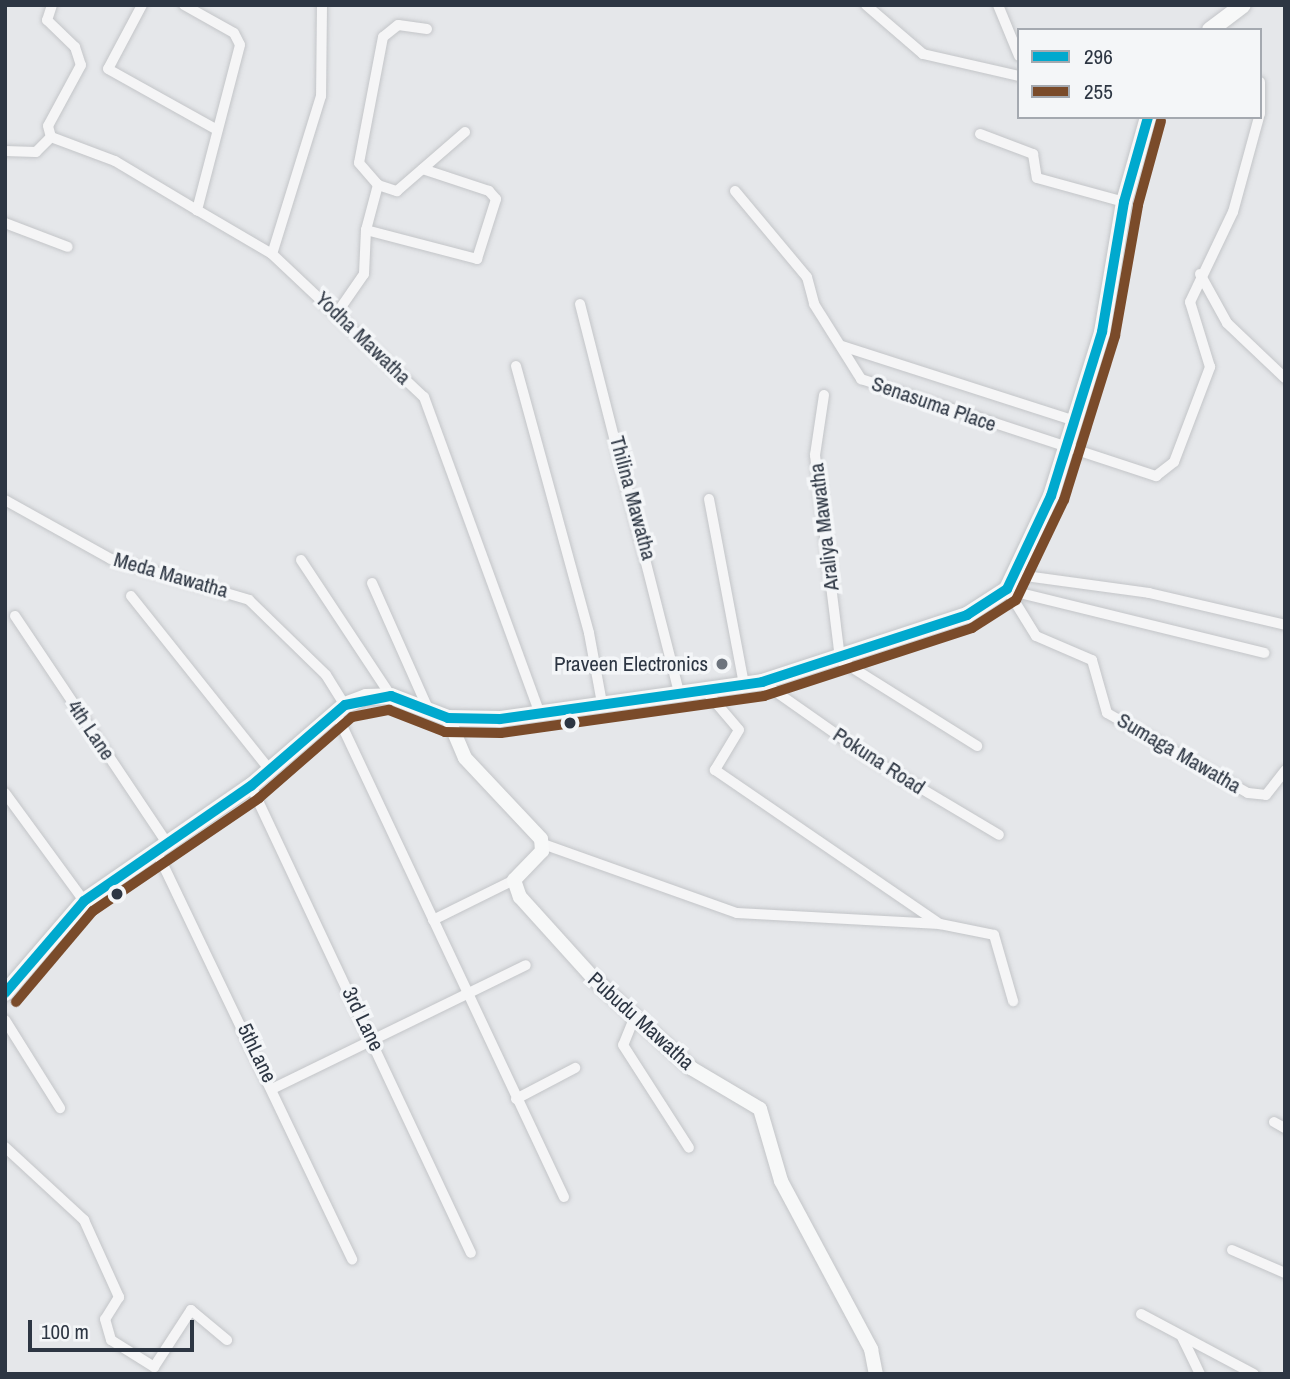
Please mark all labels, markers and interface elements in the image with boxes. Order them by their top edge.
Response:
legend [1017,28,1262,119]
text: 296 [1084,42,1113,71]
text: 255 [1084,77,1113,106]
street label: Yodha Mawatha [310,286,416,390]
street label: Senasuma Place [868,371,1000,437]
street label: Thilina Mawatha [604,433,662,563]
street label: Araliya Mawatha [804,462,844,592]
street label: Meda Mawatha [111,547,231,603]
place label: Praveen Electronics [554,651,708,677]
marker: Praveen Electronics [714,656,730,672]
street label: 4th Lane [62,695,120,765]
street label: Sumaga Mawatha [1113,707,1245,799]
unlabelled marker [563,716,577,730]
street label: Pokuna Road [828,722,930,800]
unlabelled marker [110,887,124,901]
street label: Pubudu Mawatha [583,967,699,1075]
street label: 3rd Lane [337,983,389,1055]
street label: 5thLane [232,1020,282,1086]
scale bar [32,1306,198,1350]
text: 100 m [41,1317,89,1346]

